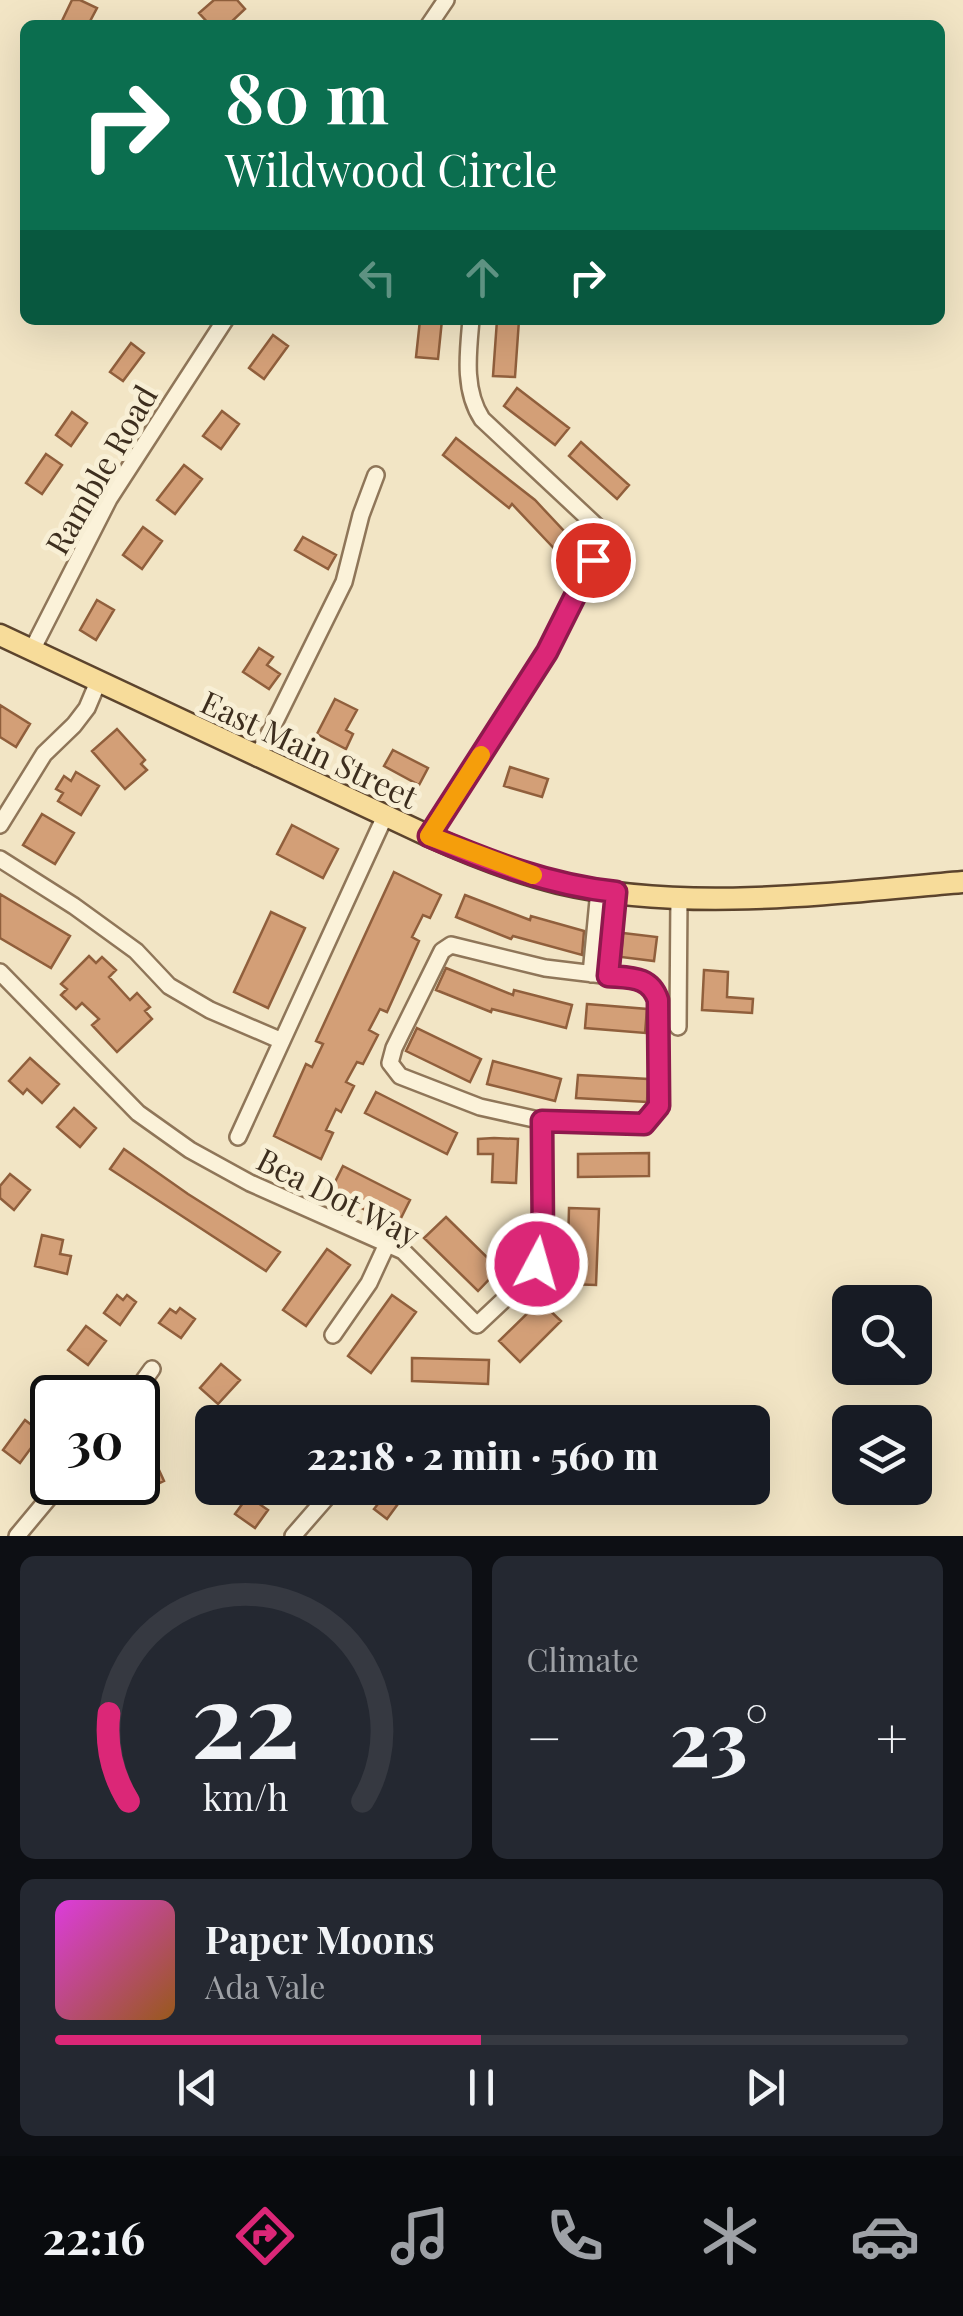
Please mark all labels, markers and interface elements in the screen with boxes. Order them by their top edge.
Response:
text: 80 m [225,48,389,142]
icon: right [60,60,190,190]
text: Wildwood Circle [225,138,558,198]
icon: left [350,250,405,305]
icon: ahead [455,250,510,305]
icon: right [560,250,615,305]
street label: Ramble Road [34,377,166,561]
pin [551,518,636,603]
icon: arrive [566,533,621,588]
street label: East Main Street [195,679,426,817]
street label: Bea Dot Way [250,1137,428,1255]
position arrow [485,1212,589,1316]
map controls [832,1285,932,1505]
button: search [832,1285,932,1385]
speed limit sign: 30 [30,1375,160,1505]
button: layers [832,1405,932,1505]
text: 22:18 · 2 min · 560 m [307,1429,658,1480]
text: Climate [527,1637,639,1680]
text: 22 [191,1646,300,1785]
text: 23° [670,1686,768,1786]
text: − [527,1699,562,1773]
text: + [876,1699,908,1773]
text: km/h [203,1772,289,1820]
text: Paper Moons [205,1913,434,1964]
text: Ada Vale [205,1964,325,2007]
icon: previous [170,2060,225,2115]
icon: pause [454,2060,509,2115]
icon: next [738,2060,793,2115]
icon: directions [230,2201,300,2271]
icon: music [385,2201,455,2271]
icon: phone [540,2201,610,2271]
icon: climate [695,2201,765,2271]
icon: car [850,2201,920,2271]
text: 22:16 [43,2206,145,2266]

